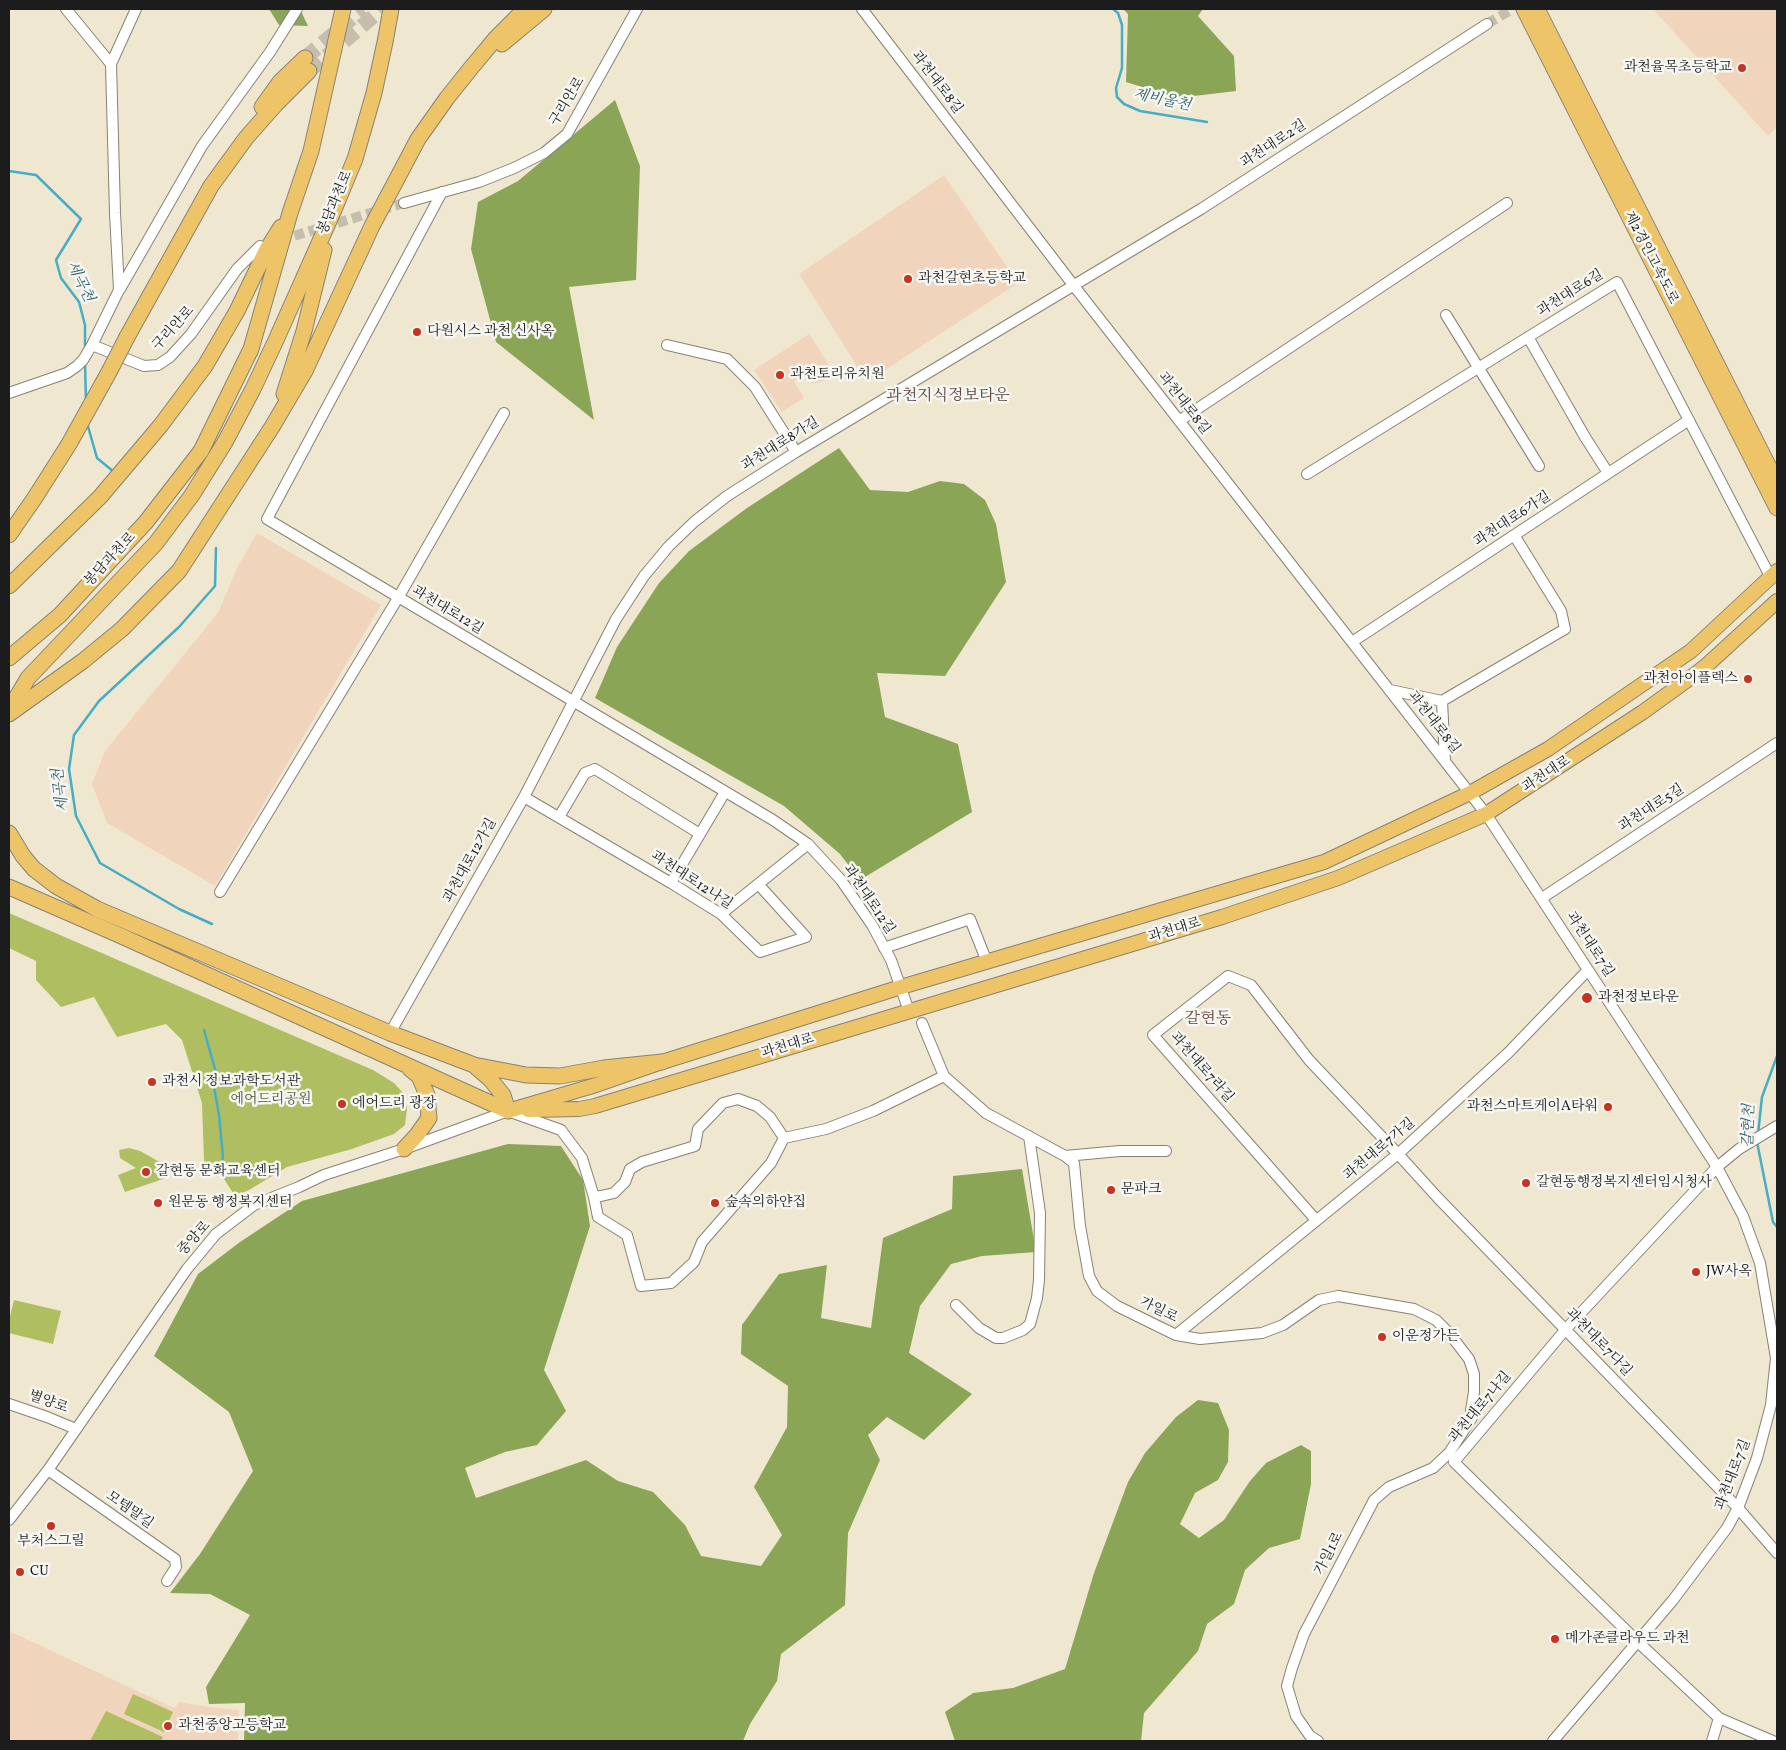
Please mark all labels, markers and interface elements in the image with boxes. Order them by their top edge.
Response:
street label: 과천대로8길 [907,48,965,118]
place label: 과천율목초등학교 [1624,60,1732,76]
marker: 과천율목초등학교 [1736,62,1748,74]
street label: 구리안로 [547,74,589,130]
water label: 제비울천 [1132,86,1192,116]
street label: 과천대로2길 [1238,117,1310,173]
street label: 봉담과천로 [315,169,357,237]
street label: 제2경인고속도로 [1619,209,1681,307]
water label: 세곡천 [61,259,97,305]
street label: 과천대로6길 [1535,267,1607,321]
place label: 과천갈현초등학교 [918,271,1026,287]
marker: 과천갈현초등학교 [902,273,914,285]
street label: 구리안로 [150,303,198,355]
place label: 다원시스 과천 신사옥 [427,324,554,340]
marker: 다원시스 과천 신사옥 [411,326,423,338]
place label: 과천토리유치원 [790,367,885,383]
marker: 과천토리유치원 [774,369,786,381]
street label: 과천대로8길 [1153,369,1213,439]
district label: 과천지식정보타운 [886,387,1010,407]
street label: 과천대로8가길 [739,414,823,476]
street label: 과천대로6가길 [1471,489,1555,551]
street label: 봉담과천로 [82,530,140,590]
street label: 과천대로12길 [408,583,486,639]
place label: 과천아이플렉스 [1643,671,1738,687]
marker: 과천아이플렉스 [1742,673,1754,685]
street label: 과천대로8길 [1403,688,1463,758]
street label: 과천대로 [1520,753,1574,797]
water label: 세곡천 [50,767,74,813]
street label: 과천대로5길 [1616,782,1688,836]
street label: 과천대로12가길 [441,816,501,906]
street label: 과천대로12나길 [647,848,735,914]
street label: 과천대로12길 [839,862,897,938]
street label: 과천대로7길 [1562,909,1616,981]
street label: 과천대로 [1147,915,1203,947]
place label: 과천정보타운 [1598,990,1679,1006]
marker: 과천정보타운 [1580,991,1594,1005]
district label: 갈현동 [1185,1010,1231,1030]
street label: 과천대로7라길 [1166,1029,1236,1107]
street label: 과천대로 [760,1031,816,1063]
place label: 과천시 정보과학도서관 [162,1074,300,1090]
marker: 과천시 정보과학도서관 [146,1076,158,1088]
park label: 에어드리공원 [230,1092,312,1108]
place label: 에어드리 광장 [352,1096,436,1112]
marker: 에어드리 광장 [336,1098,348,1110]
place label: 과천스마트케이A타워 [1466,1099,1598,1115]
marker: 과천스마트케이A타워 [1602,1101,1614,1113]
water label: 갈현천 [1740,1104,1760,1148]
street label: 과천대로7가길 [1341,1115,1419,1185]
place label: 갈현동 문화교육센터 [156,1164,281,1180]
marker: 갈현동 문화교육센터 [140,1166,152,1178]
place label: 갈현동행정복지센터임시청사 [1536,1175,1712,1191]
marker: 갈현동행정복지센터임시청사 [1520,1177,1532,1189]
place label: 문파크 [1121,1182,1162,1198]
marker: 문파크 [1105,1184,1117,1196]
place label: 원문동 행정복지센터 [168,1195,293,1211]
place label: 숲속의하얀집 [725,1195,806,1211]
marker: 원문동 행정복지센터 [152,1197,164,1209]
marker: 숲속의하얀집 [709,1197,721,1209]
street label: 중앙로 [175,1218,215,1260]
place label: JW사옥 [1706,1264,1752,1280]
marker: JW사옥 [1690,1266,1702,1278]
street label: 가일로 [1136,1295,1180,1327]
street label: 과천대로7다길 [1561,1306,1635,1380]
place label: 이운정가든 [1392,1329,1460,1345]
marker: 이운정가든 [1376,1331,1388,1343]
street label: 과천대로7나길 [1446,1369,1516,1447]
street label: 별양로 [26,1388,70,1418]
street label: 과천대로7길 [1713,1437,1755,1513]
street label: 모템말길 [102,1489,156,1533]
marker: 부처스그릴 [45,1520,57,1532]
street label: 가일1로 [1312,1530,1348,1578]
place label: 부처스그릴 [17,1534,85,1550]
place label: CU [30,1564,49,1580]
marker: CU [14,1566,26,1578]
place label: 메가존클라우드 과천 [1565,1631,1690,1647]
marker: 메가존클라우드 과천 [1549,1633,1561,1645]
place label: 과천중앙고등학교 [178,1718,286,1734]
marker: 과천중앙고등학교 [162,1720,174,1732]

